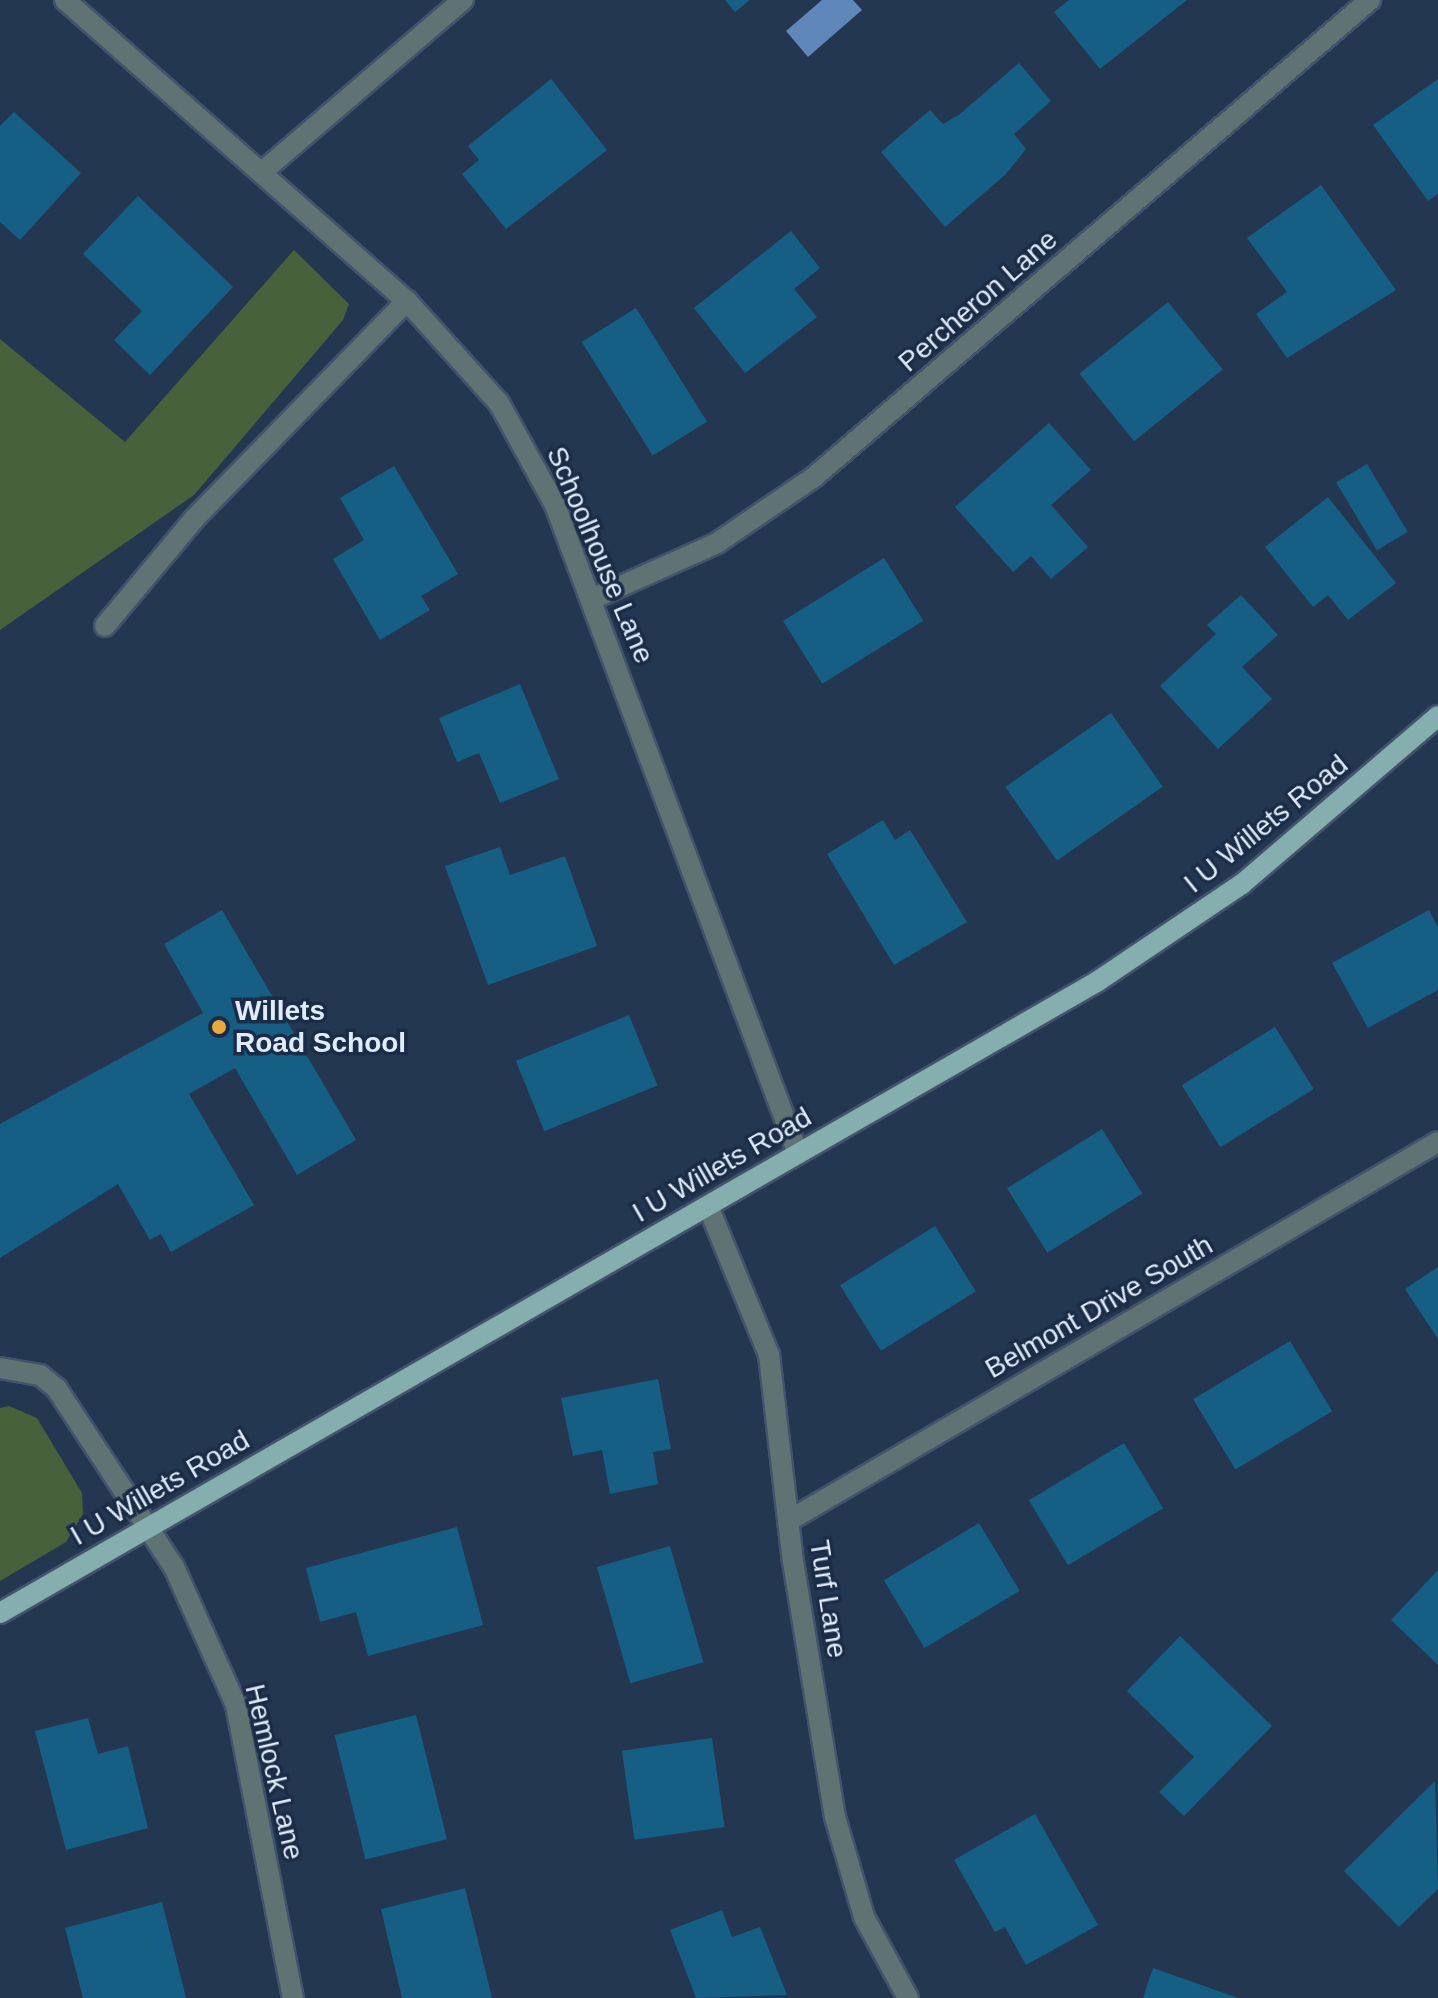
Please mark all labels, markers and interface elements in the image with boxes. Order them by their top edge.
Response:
street label: Percheron Lane [892,223,1064,379]
street label: Schoolhouse Lane [539,442,661,668]
street label: I U Willets Road [1177,748,1355,900]
place label: Willets Road School [235,994,406,1060]
marker: Willets Road School [210,1018,228,1036]
street label: I U Willets Road [627,1100,817,1230]
street label: Belmont Drive South [979,1228,1219,1386]
street label: I U Willets Road [65,1423,255,1553]
street label: Turf Lane [802,1538,854,1660]
street label: Hemlock Lane [237,1681,311,1863]

